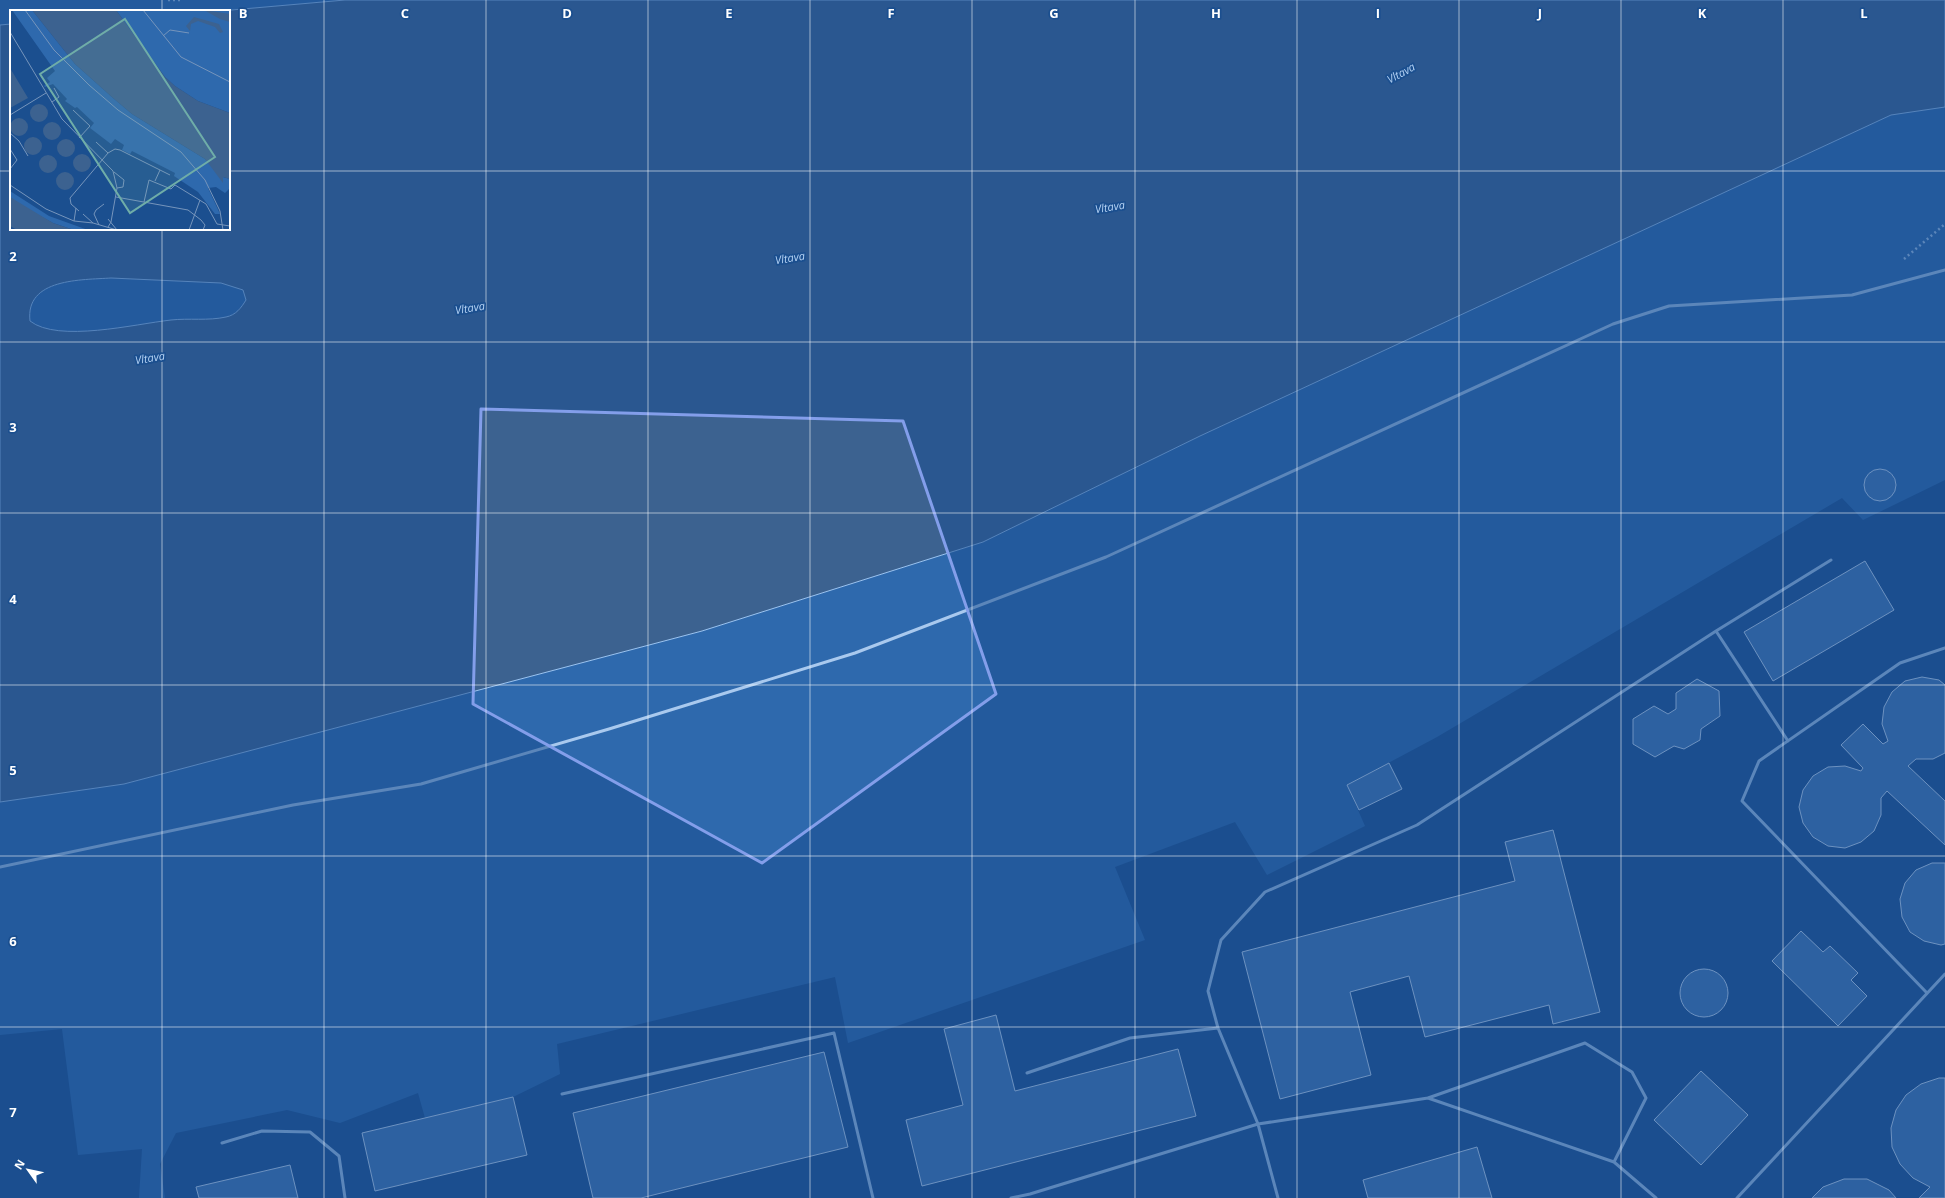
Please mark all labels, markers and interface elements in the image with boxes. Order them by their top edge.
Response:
text: B [239,4,248,22]
text: C [401,4,409,22]
text: D [562,4,572,22]
text: E [725,4,733,22]
text: F [887,4,895,22]
text: G [1049,4,1059,22]
text: H [1211,4,1221,22]
text: I [1376,4,1380,22]
text: J [1537,4,1542,22]
text: K [1698,4,1707,22]
text: L [1860,4,1868,22]
inset map [10,10,230,230]
water label: Vltava [1384,59,1417,86]
water label: Vltava [1094,197,1126,216]
text: 2 [9,247,17,265]
water label: Vltava [774,248,806,267]
water label: Vltava [454,298,486,317]
water label: Vltava [134,348,166,367]
text: 3 [9,418,17,436]
text: 4 [9,590,17,608]
text: 5 [9,761,17,779]
text: 6 [9,932,17,950]
text: 7 [9,1103,17,1121]
north arrow [8,1150,48,1190]
text: N [10,1156,28,1172]

